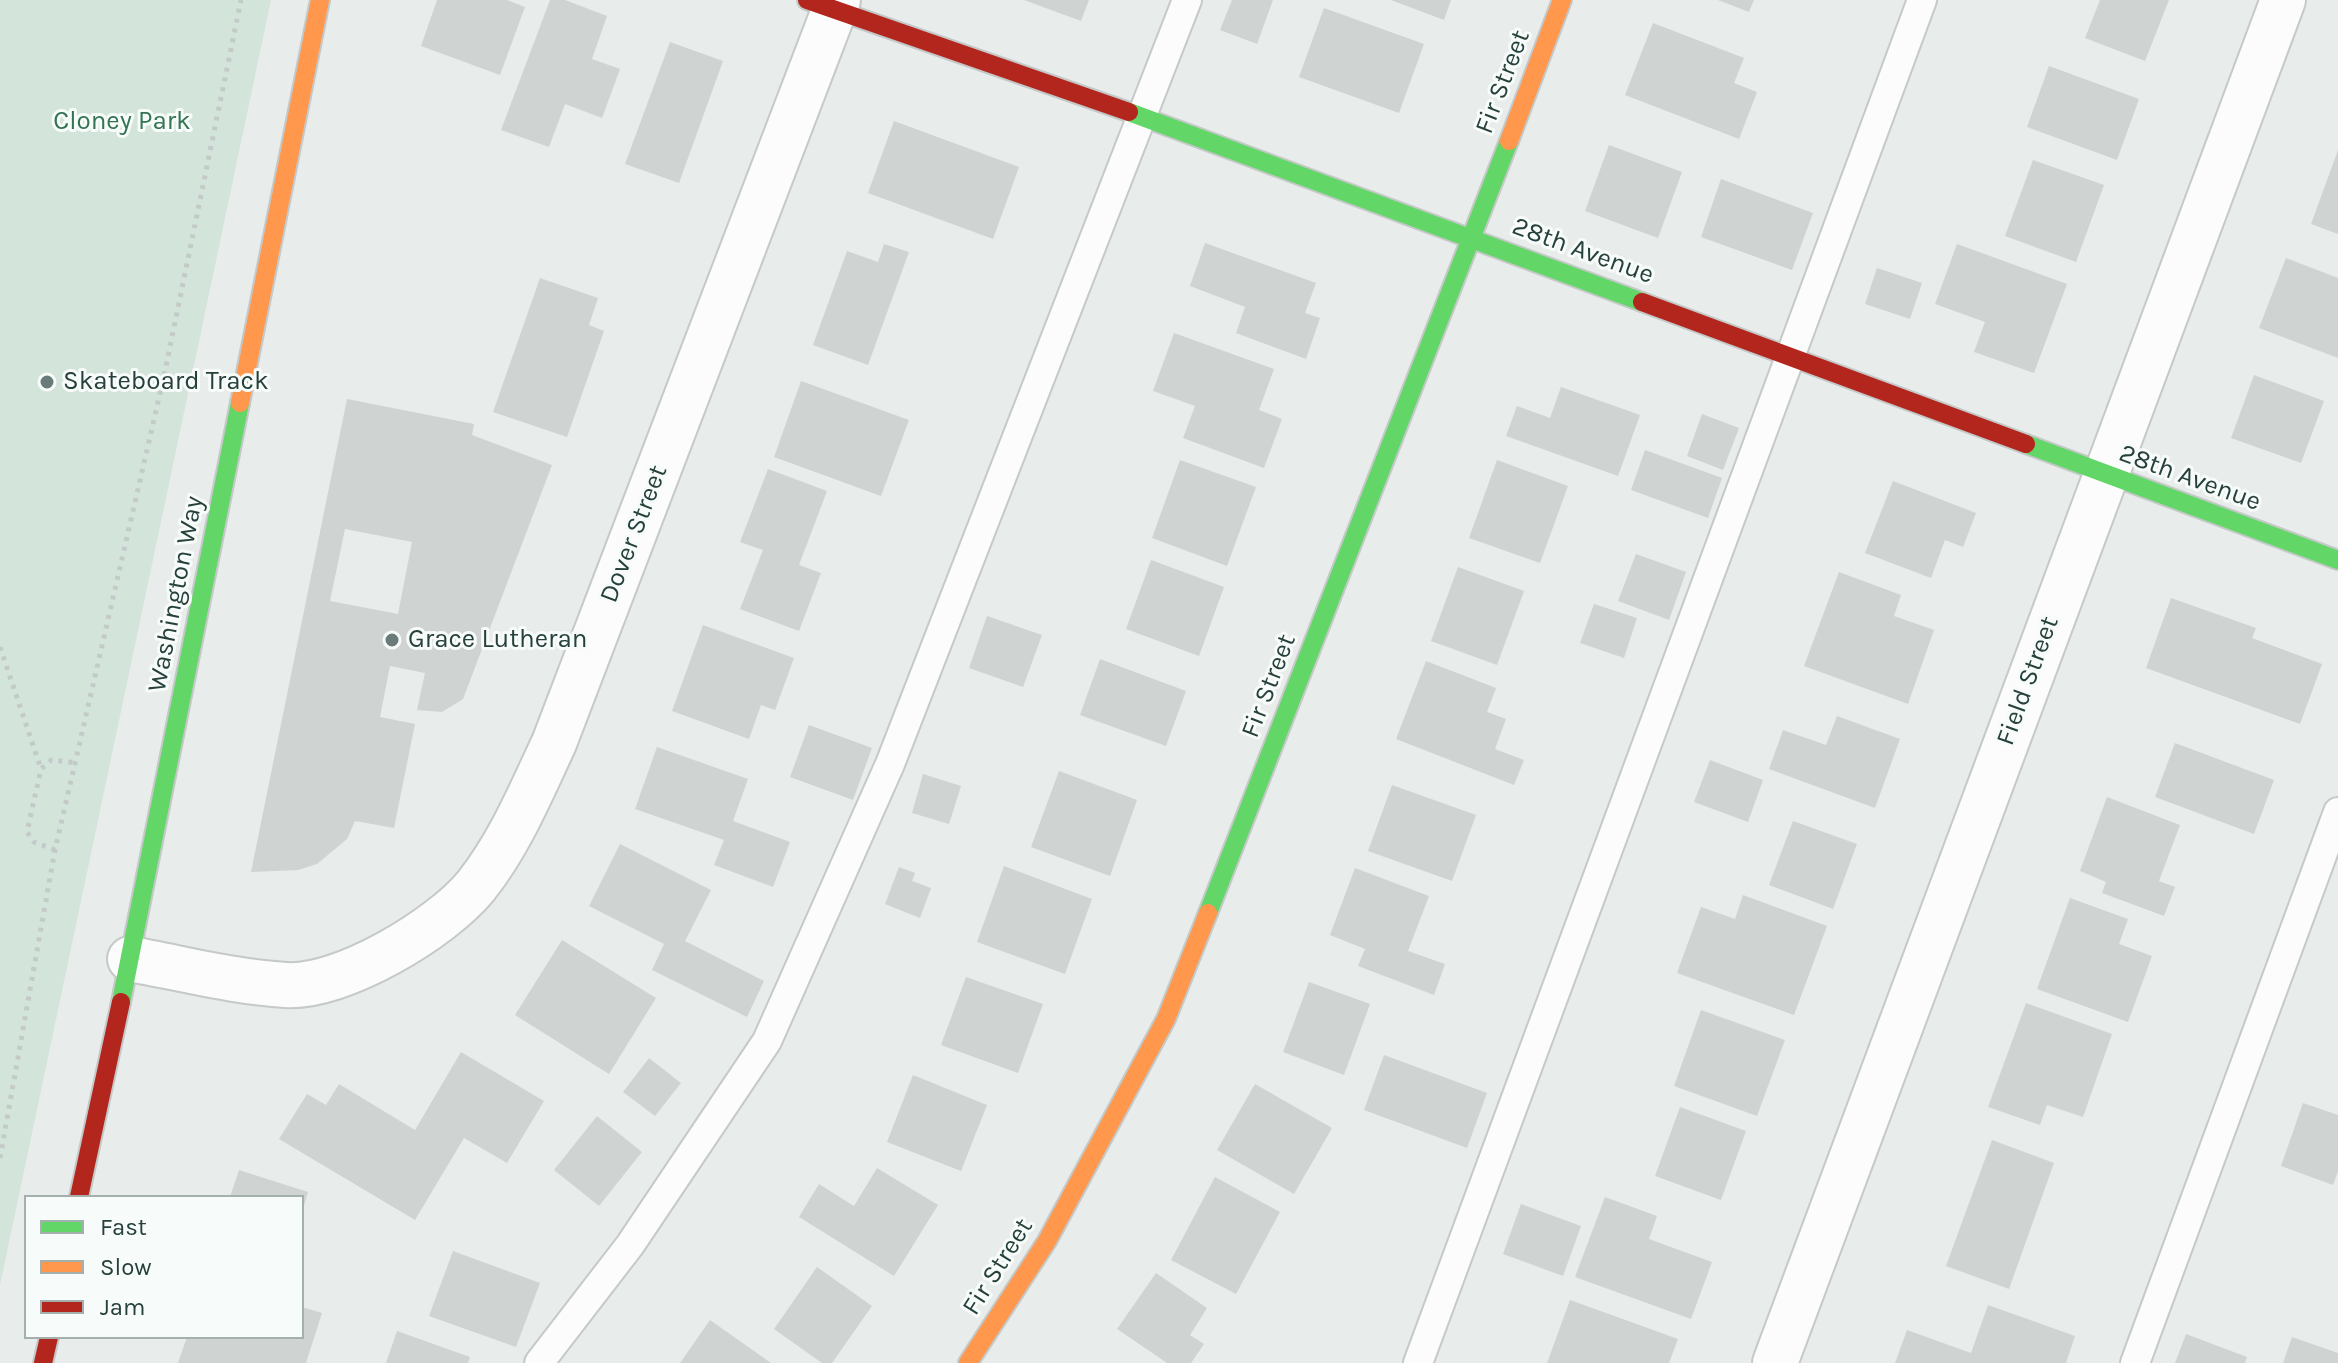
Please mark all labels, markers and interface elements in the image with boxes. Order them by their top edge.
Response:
street label: Fir Street [1469,26,1537,138]
park label: Cloney Park [53,106,191,138]
street label: 28th Avenue [1508,211,1658,291]
place label: Skateboard Track [63,366,269,398]
marker: Skateboard Track [38,373,56,391]
street label: 28th Avenue [2115,438,2265,518]
street label: Dover Street [594,461,674,607]
street label: Washington Way [142,493,210,695]
street label: Field Street [1990,612,2066,750]
place label: Grace Lutheran [408,624,588,656]
street label: Fir Street [1235,630,1303,742]
marker: Grace Lutheran [383,631,401,649]
legend [24,1195,304,1339]
text: Fast [100,1213,147,1241]
street label: Fir Street [956,1213,1040,1321]
text: Slow [100,1253,152,1281]
text: Jam [100,1293,145,1321]

